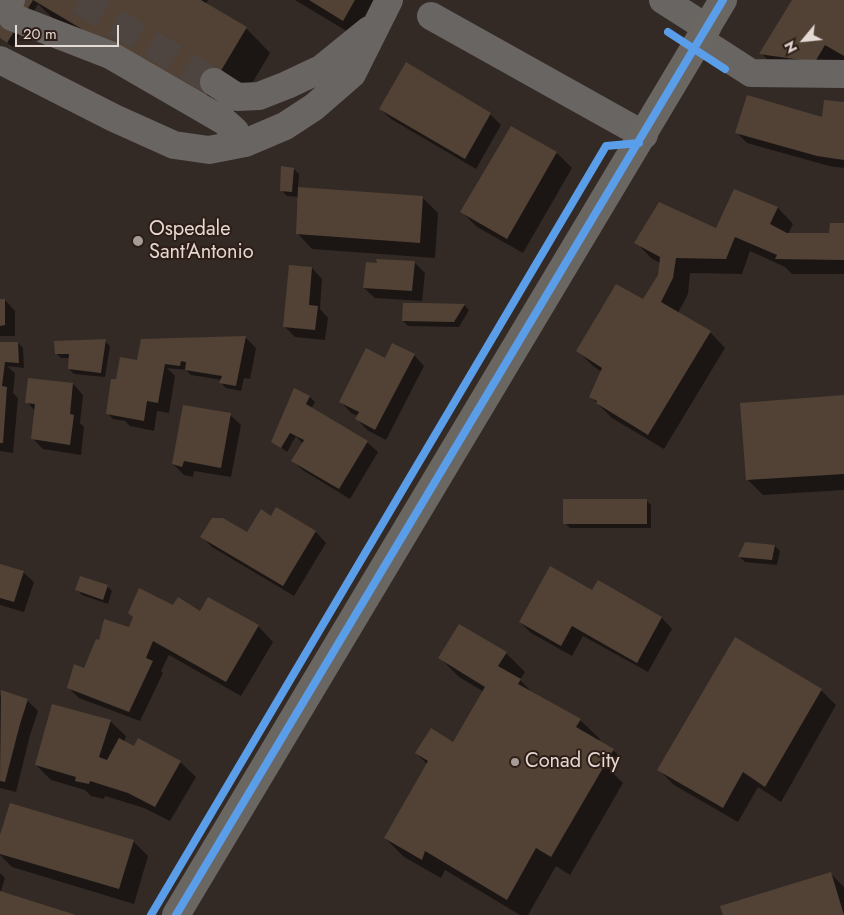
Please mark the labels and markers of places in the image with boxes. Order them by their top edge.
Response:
place label: Ospedale Sant'Antonio [149,218,254,265]
marker: Ospedale Sant'Antonio [131,234,145,248]
place label: Conad City [525,750,620,774]
marker: Conad City [509,756,521,768]

